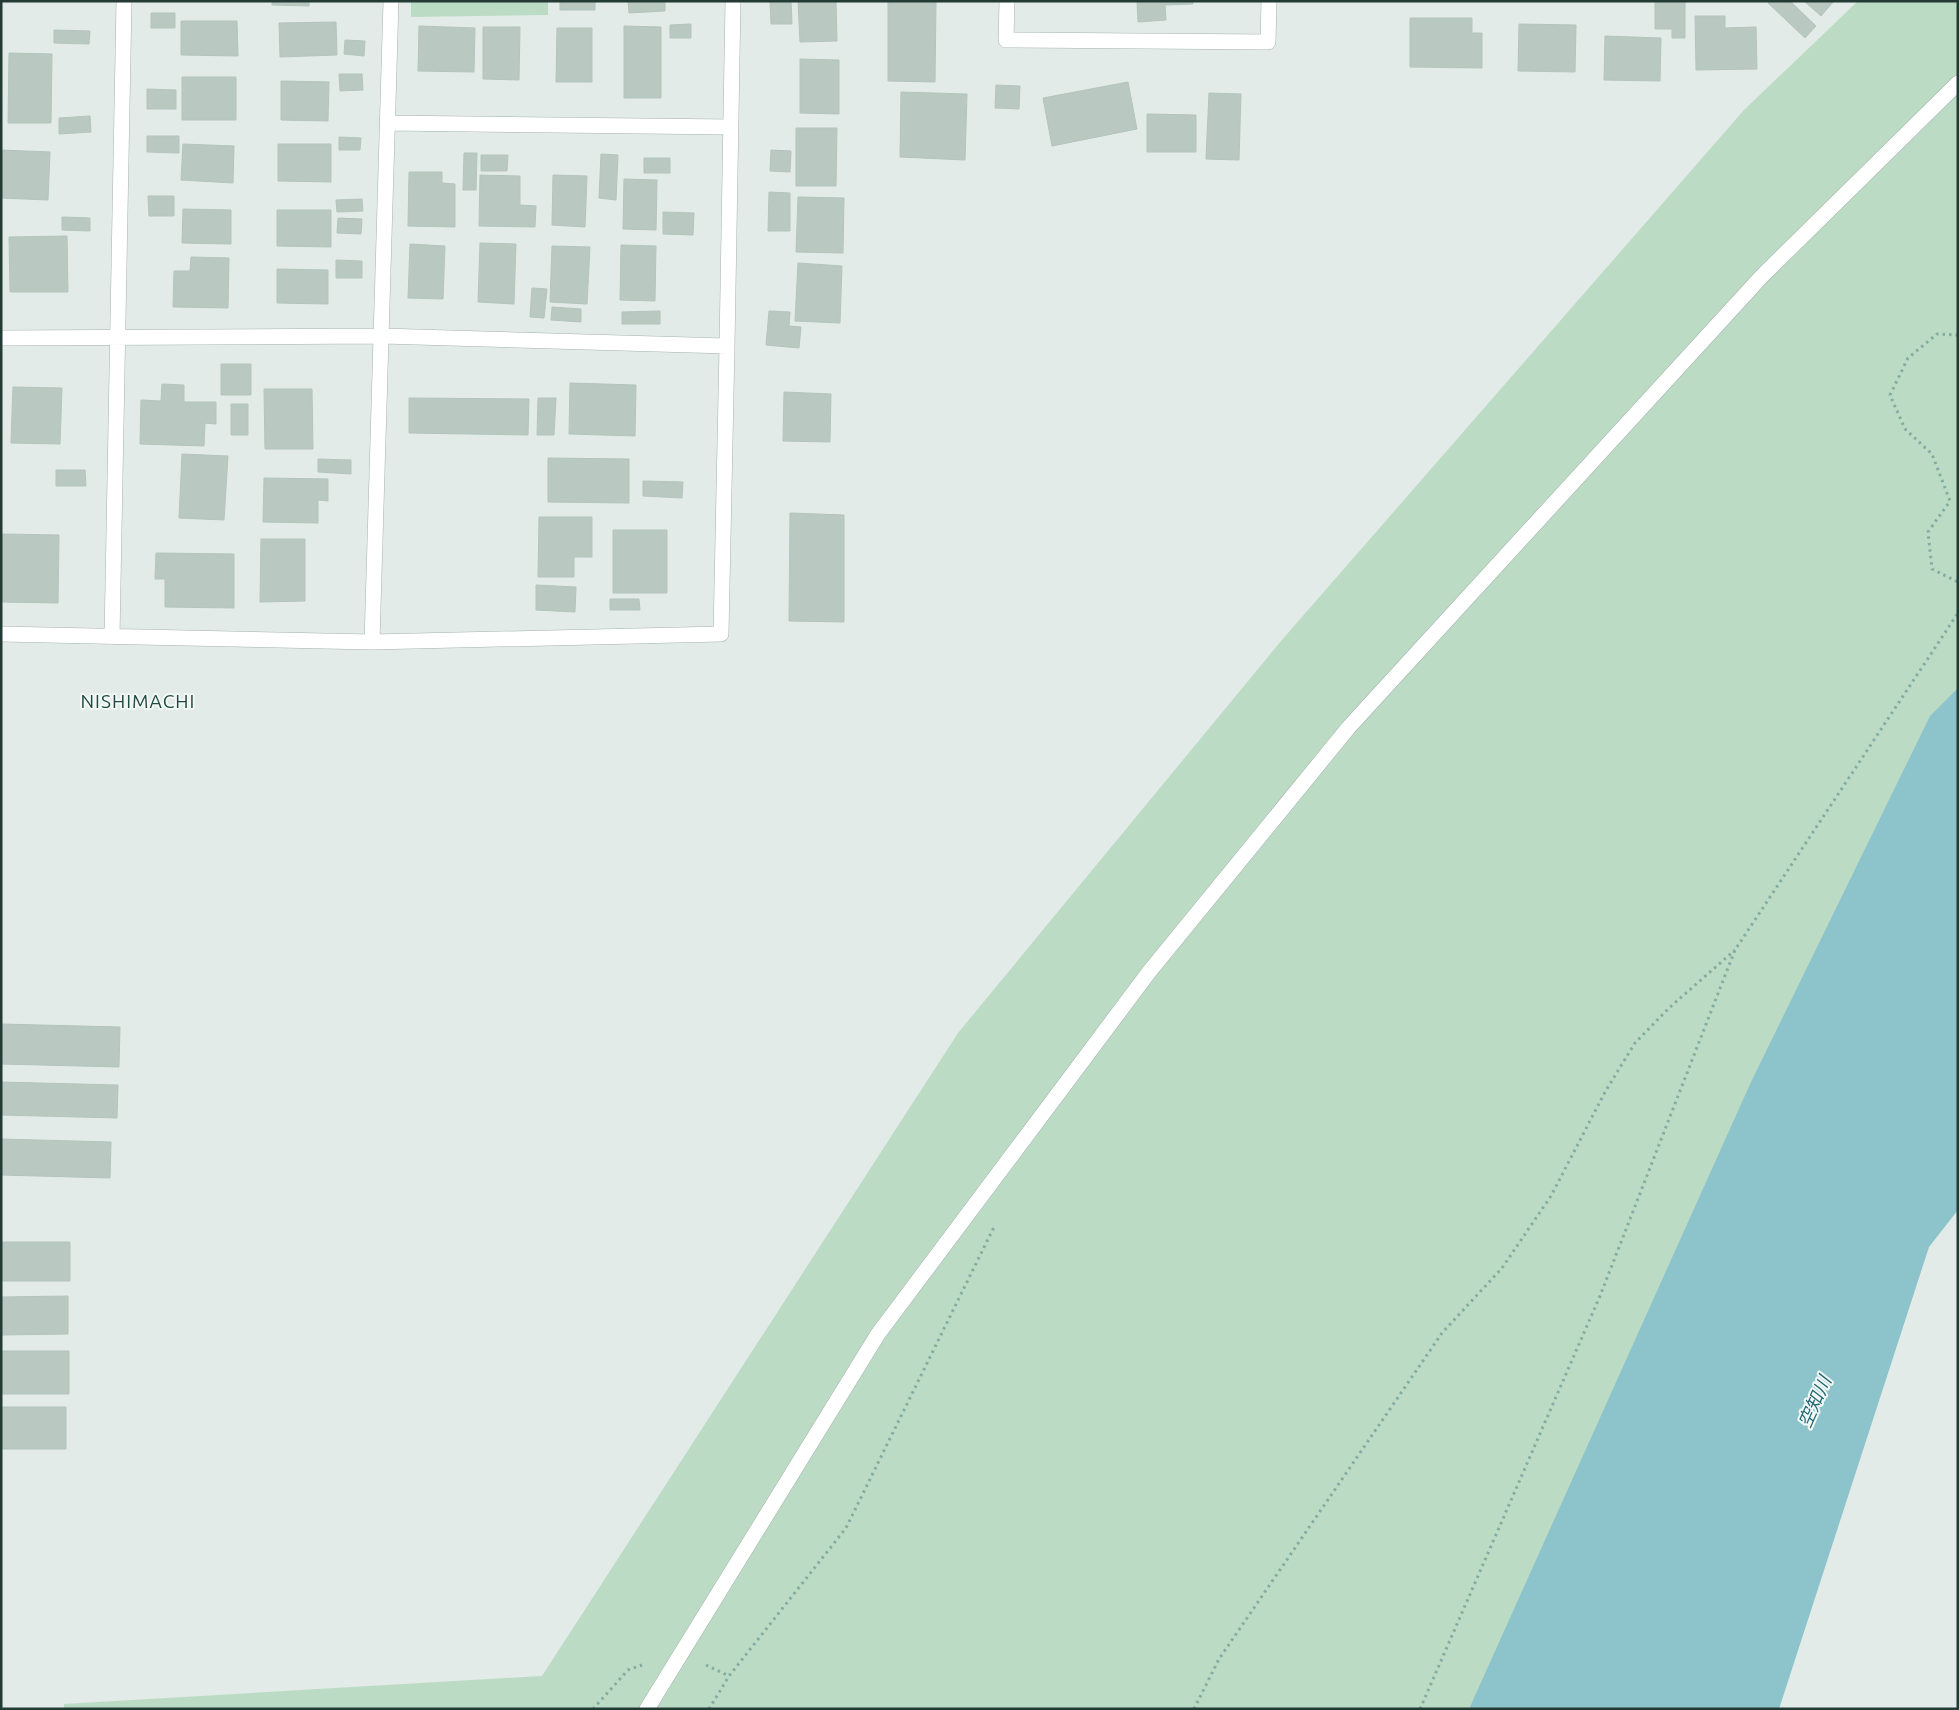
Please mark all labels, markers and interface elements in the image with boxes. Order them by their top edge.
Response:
district label: NISHIMACHI [81,690,195,712]
water label: 空知川 [1794,1371,1835,1430]

